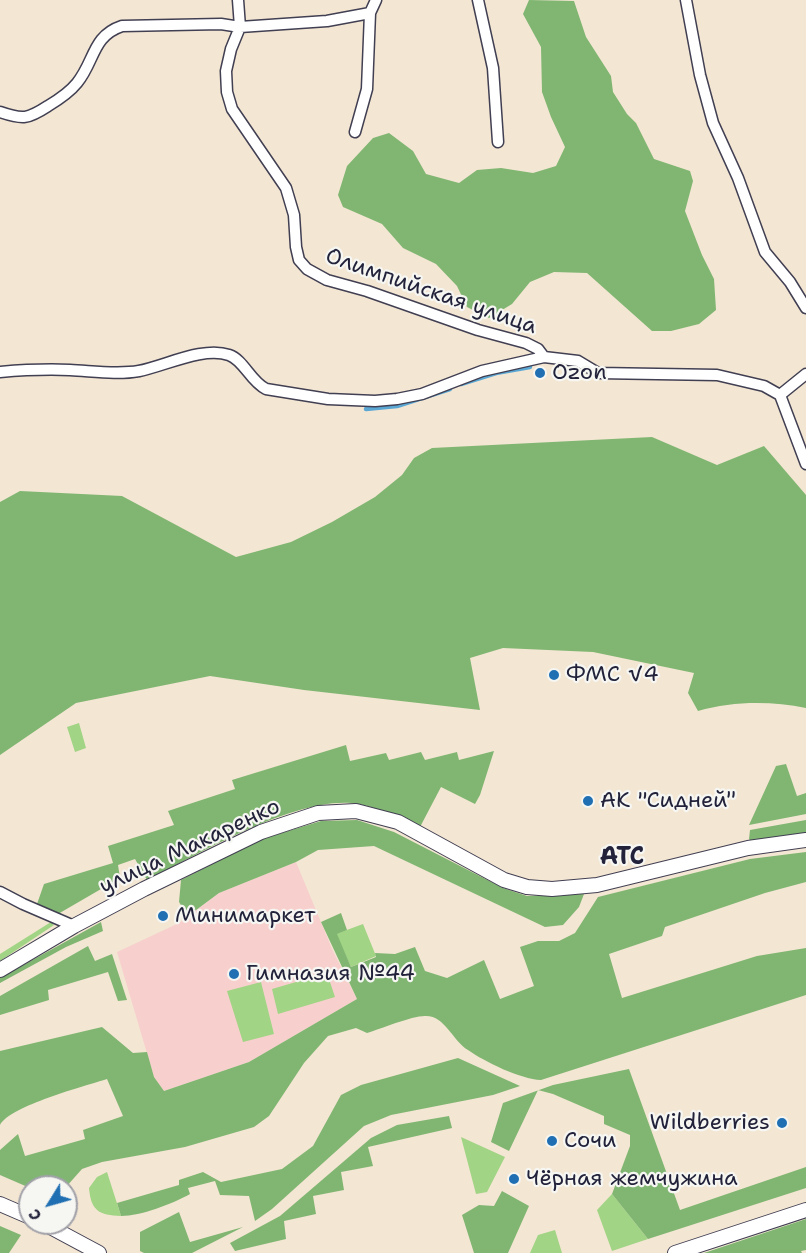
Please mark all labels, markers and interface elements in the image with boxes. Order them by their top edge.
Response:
street label: Олимпийская улица [322,243,540,341]
place label: Ozon [552,360,607,386]
marker: Ozon [533,366,547,380]
place label: ФМС √4 [566,662,659,688]
marker: ФМС √4 [547,668,561,682]
place label: АК "Сидней" [600,788,736,814]
street label: улица Макаренко [96,794,284,900]
marker: АК "Сидней" [581,794,595,808]
district label: АТС [600,844,644,872]
place label: Минимаркет [175,903,316,929]
marker: Минимаркет [156,909,170,923]
place label: Гимназия №44 [246,961,415,987]
marker: Гимназия №44 [227,967,241,981]
place label: Wildberries [649,1110,770,1136]
marker: Wildberries [775,1116,789,1130]
place label: Сочи [564,1128,616,1154]
marker: Сочи [545,1134,559,1148]
place label: Чёрная жемчужина [526,1166,738,1192]
marker: Чёрная жемчужина [507,1172,521,1186]
north arrow [18,1175,78,1235]
text: С [23,1205,46,1225]

